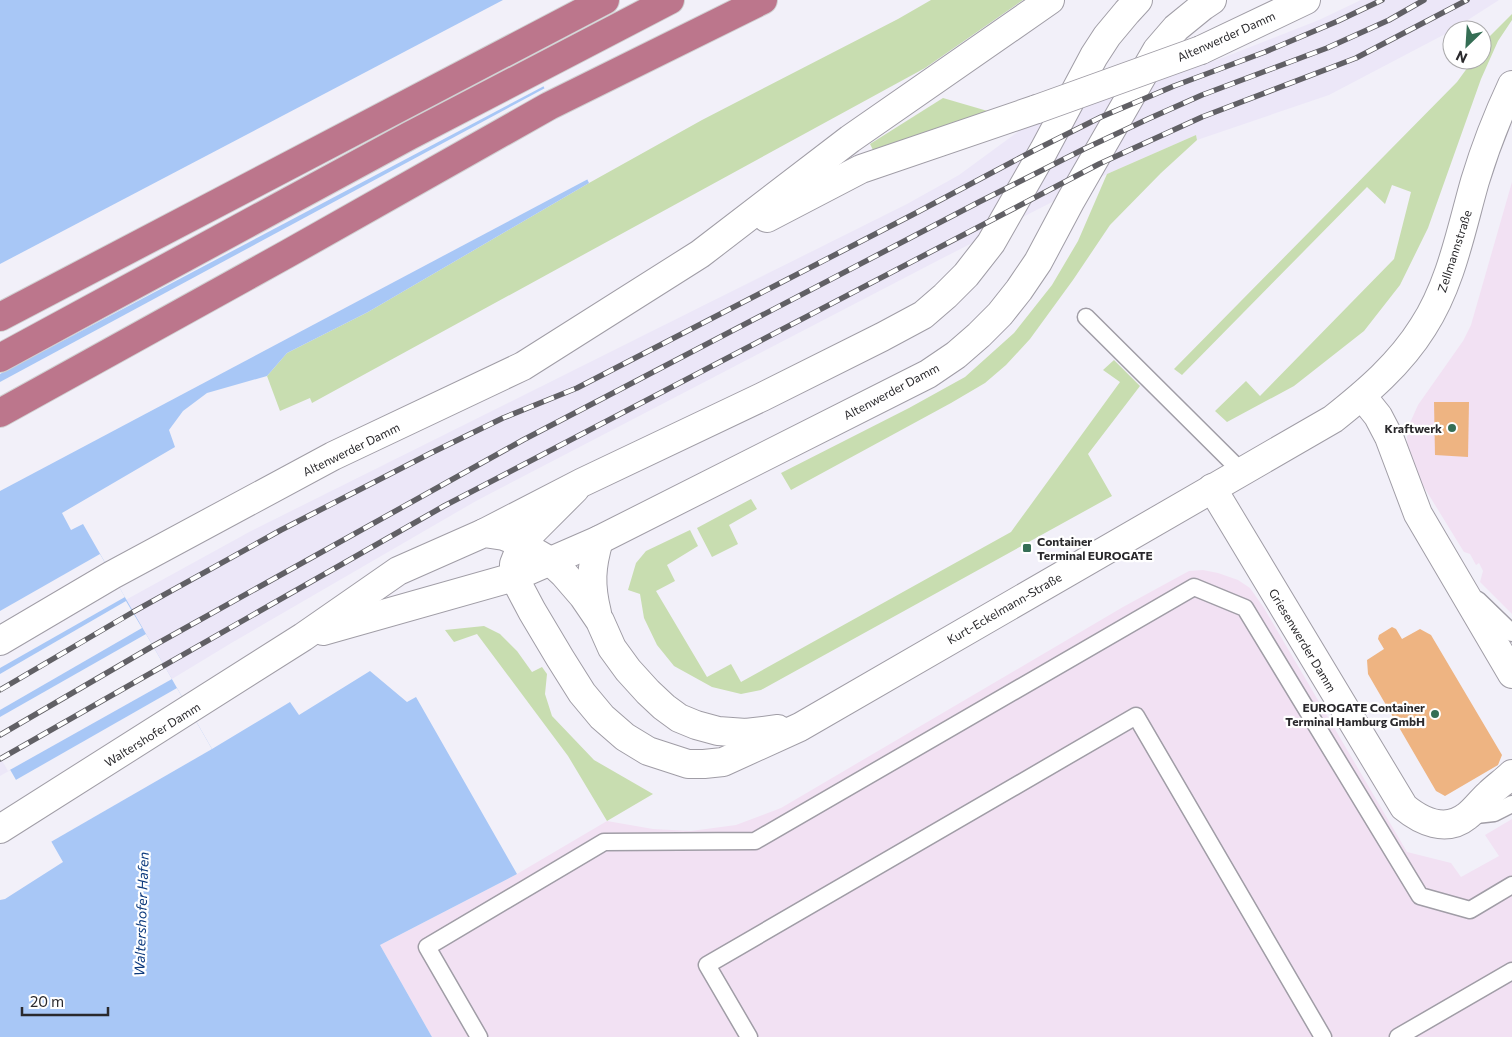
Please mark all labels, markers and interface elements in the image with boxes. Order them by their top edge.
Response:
street label: Altenwerder Damm [1175,8,1277,64]
north arrow [1442,20,1492,70]
text: N [1453,47,1470,67]
street label: Zellmannstraße [1434,208,1474,294]
street label: Altenwerder Damm [841,360,941,422]
street label: Altenwerder Damm [300,419,402,479]
place label: Kraftwerk [1385,421,1442,435]
marker: Kraftwerk [1446,422,1458,434]
place label: Container Terminal EUROGATE [1037,534,1153,562]
marker: Container Terminal EUROGATE [1021,542,1033,554]
street label: Kurt-Eckelmann-Straße [944,569,1064,647]
street label: Griesenwerder Damm [1267,586,1339,694]
street label: Waltershofer Damm [102,699,202,769]
place label: EUROGATE Container Terminal Hamburg GmbH [1285,700,1425,728]
marker: EUROGATE Container Terminal Hamburg GmbH [1429,708,1441,720]
water label: Waltershofer Hafen [130,851,152,977]
scale bar [22,984,109,1016]
text: 20 m [30,992,64,1010]

